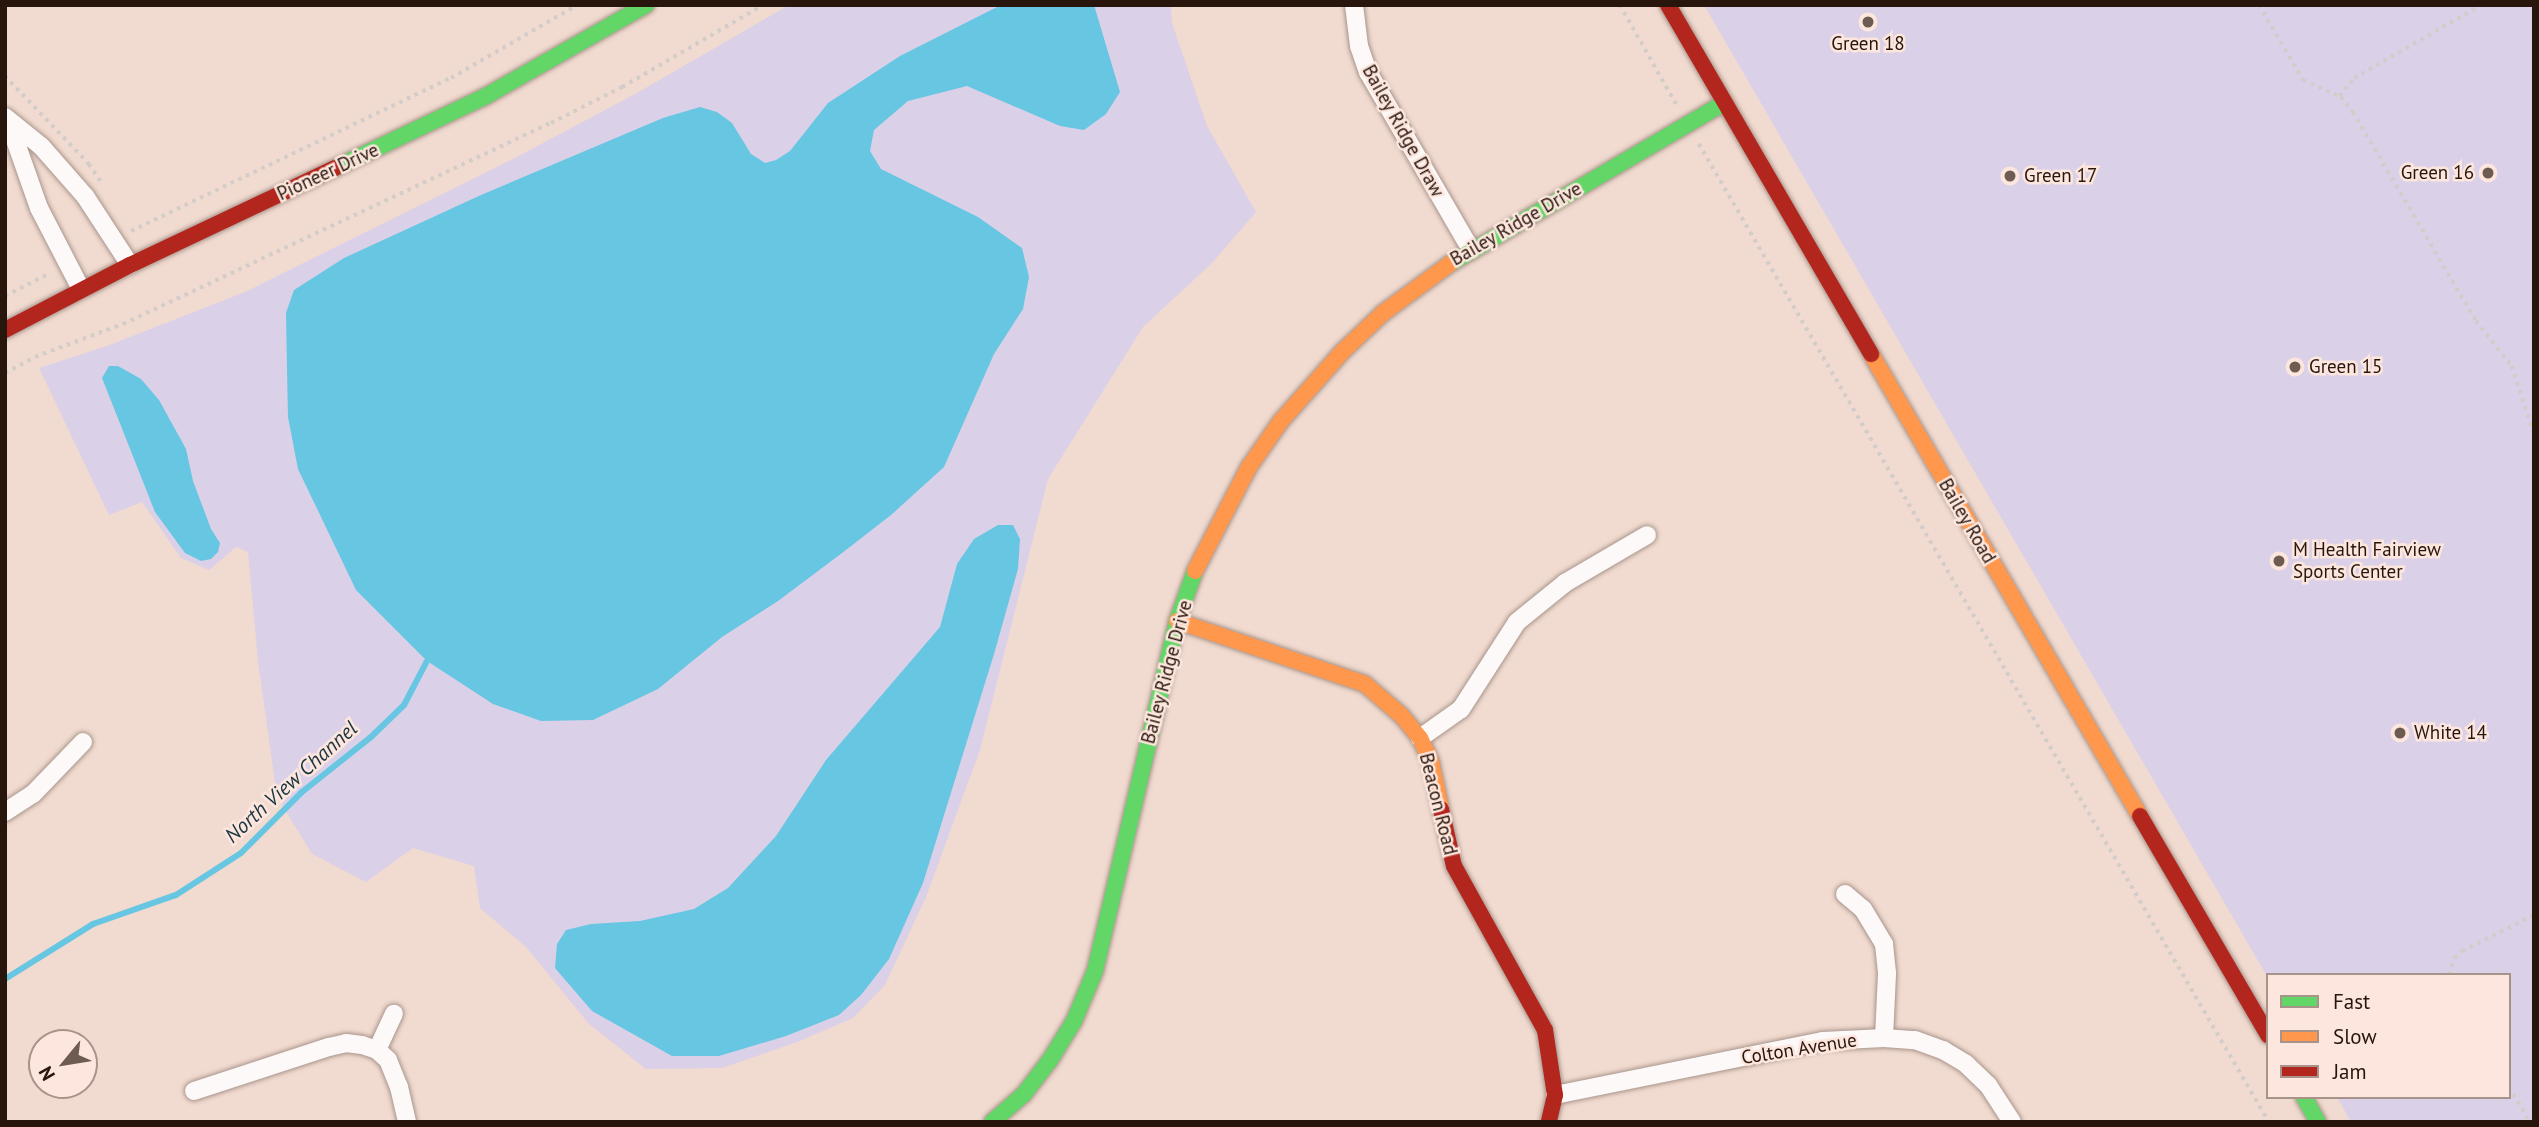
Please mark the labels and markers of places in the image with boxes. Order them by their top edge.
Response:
marker: Green 18 [1860,14,1876,30]
place label: Green 18 [1831,33,1905,55]
place label: Green 16 [2401,162,2474,184]
place label: Green 17 [2024,165,2097,187]
marker: Green 16 [2480,165,2496,181]
marker: Green 17 [2002,168,2018,184]
place label: Green 15 [2309,356,2382,378]
marker: Green 15 [2287,359,2303,375]
place label: M Health Fairview Sports Center [2293,539,2441,583]
marker: M Health Fairview Sports Center [2271,553,2287,569]
place label: White 14 [2414,722,2487,744]
marker: White 14 [2392,725,2408,741]

